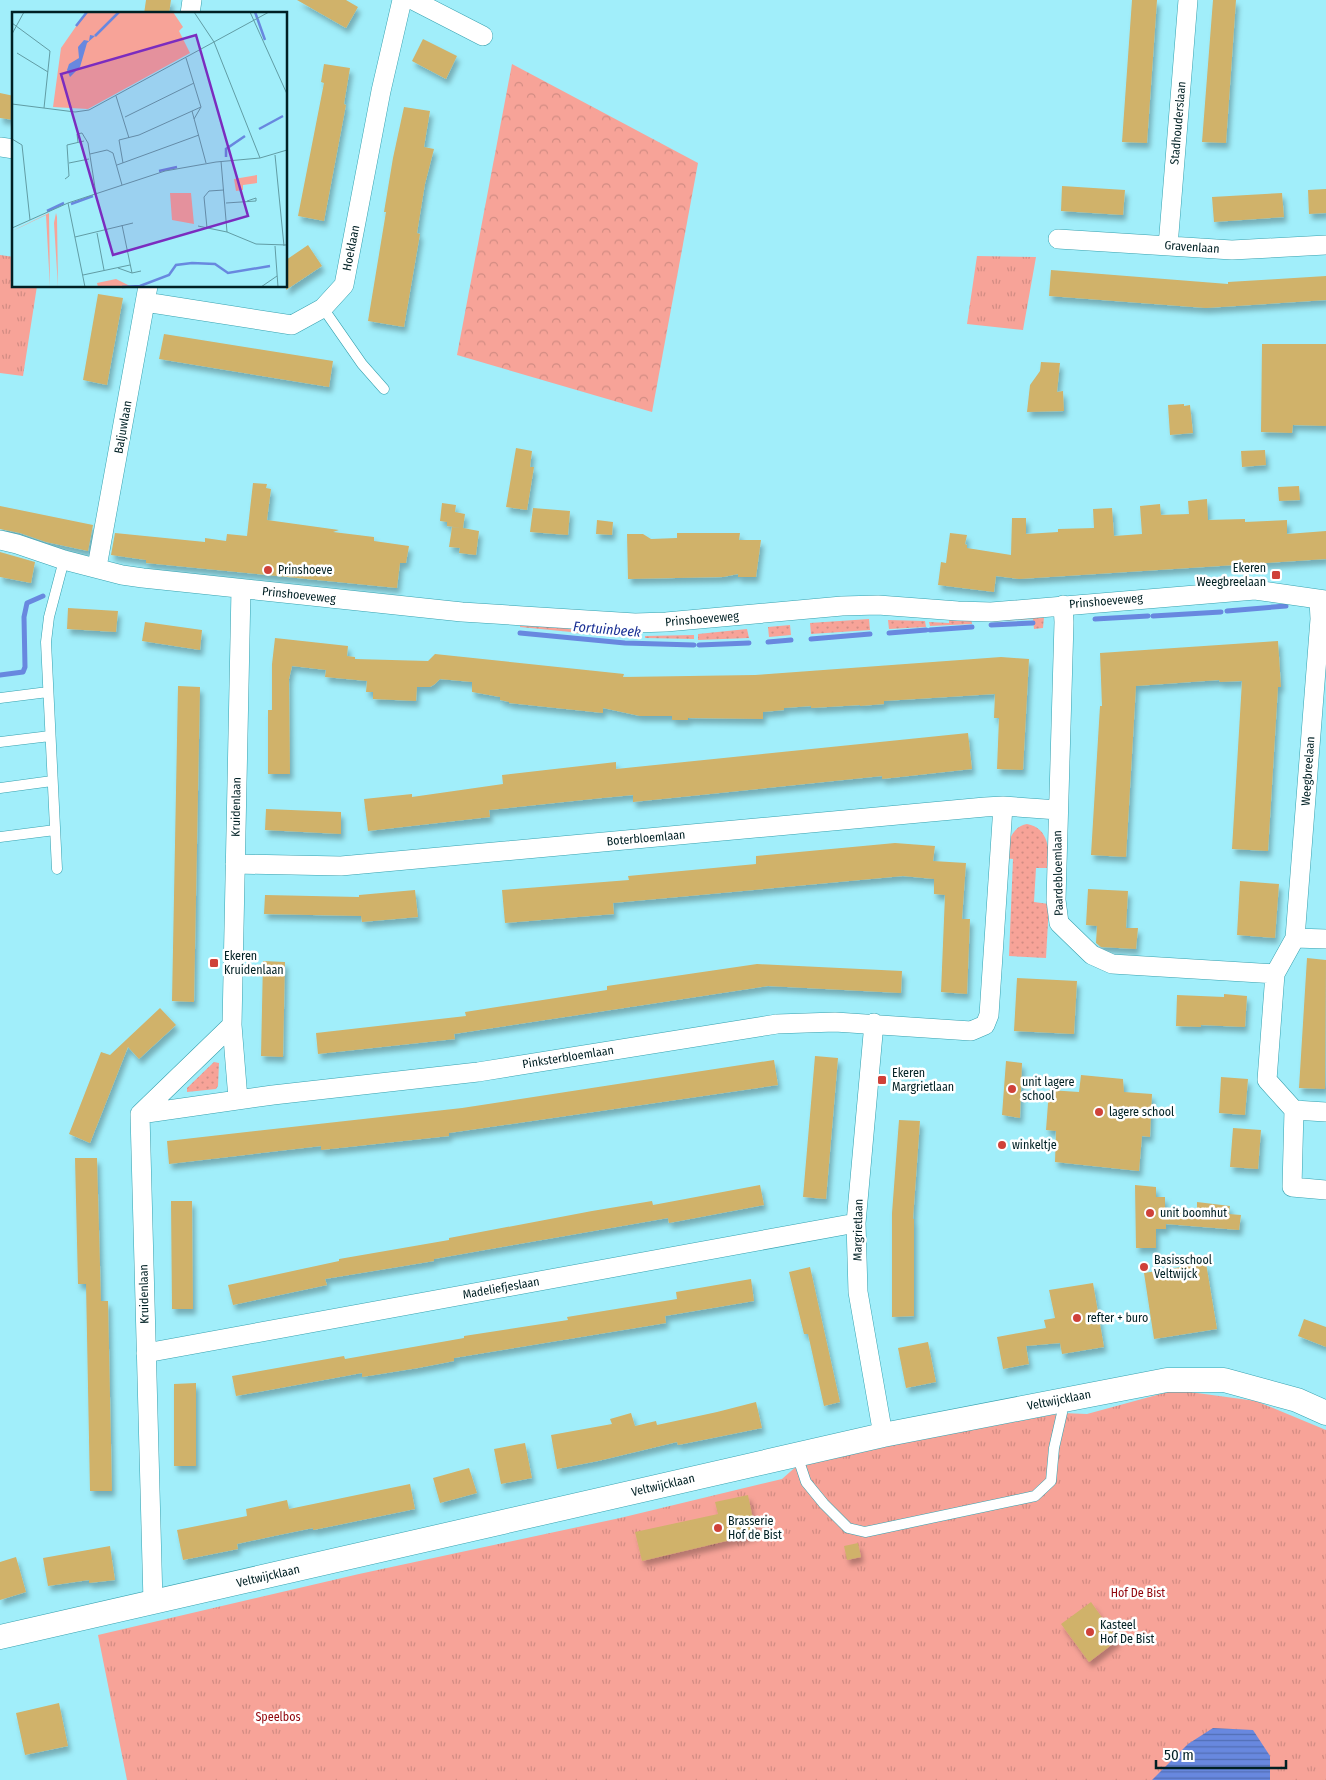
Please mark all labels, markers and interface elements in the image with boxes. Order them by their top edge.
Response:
inset map [12,12,288,288]
street label: Stadhouderslaan [1167,81,1189,165]
street label: Hoeklaan [340,224,362,272]
street label: Gravenlaan [1164,238,1220,256]
street label: Baljuwlaan [111,399,135,455]
place label: Ekeren Weegbreelaan [1196,561,1266,589]
place label: Prinshoeve [278,563,333,577]
marker: Prinshoeve [262,564,274,576]
marker: Ekeren Weegbreelaan [1270,569,1282,581]
street label: Prinshoeveweg [262,584,337,606]
street label: Prinshoeveweg [1069,591,1144,611]
street label: Prinshoeveweg [665,609,740,629]
water label: Fortuinbeek [572,618,642,641]
street label: Weegbreelaan [1299,736,1317,806]
street label: Kruidenlaan [228,777,244,837]
street label: Boterbloemlaan [606,828,686,848]
street label: Paardebloemlaan [1050,830,1066,916]
place label: Ekeren Kruidenlaan [224,949,284,977]
marker: Ekeren Kruidenlaan [208,957,220,969]
street label: Pinksterbloemlaan [521,1043,615,1071]
place label: Ekeren Margrietlaan [892,1066,954,1094]
marker: Ekeren Margrietlaan [876,1074,888,1086]
place label: unit lagere school [1022,1075,1074,1103]
marker: unit lagere school [1006,1083,1018,1095]
place label: lagere school [1109,1105,1174,1119]
marker: lagere school [1093,1106,1105,1118]
place label: winkeltje [1012,1138,1057,1152]
marker: winkeltje [996,1139,1008,1151]
street label: Margrietlaan [850,1199,866,1261]
place label: unit boomhut [1160,1206,1227,1220]
marker: unit boomhut [1144,1207,1156,1219]
place label: Basisschool Veltwijck [1154,1253,1212,1281]
marker: Basisschool Veltwijck [1138,1261,1150,1273]
street label: Kruidenlaan [136,1264,152,1324]
street label: Madeliefjeslaan [461,1274,541,1302]
place label: refter + buro [1087,1311,1148,1325]
marker: refter + buro [1071,1312,1083,1324]
street label: Veltwijcklaan [1026,1387,1092,1413]
street label: Veltwijcklaan [630,1471,696,1499]
place label: Brasserie Hof de Bist [728,1514,782,1542]
marker: Brasserie Hof de Bist [712,1522,724,1534]
street label: Veltwijcklaan [235,1562,301,1590]
park label: Hof De Bist [1111,1586,1165,1600]
place label: Kasteel Hof De Bist [1100,1618,1155,1646]
marker: Kasteel Hof De Bist [1084,1626,1096,1638]
park label: Speelbos [255,1710,301,1724]
scale bar [1156,1738,1286,1770]
text: 50 m [1164,1746,1194,1764]

